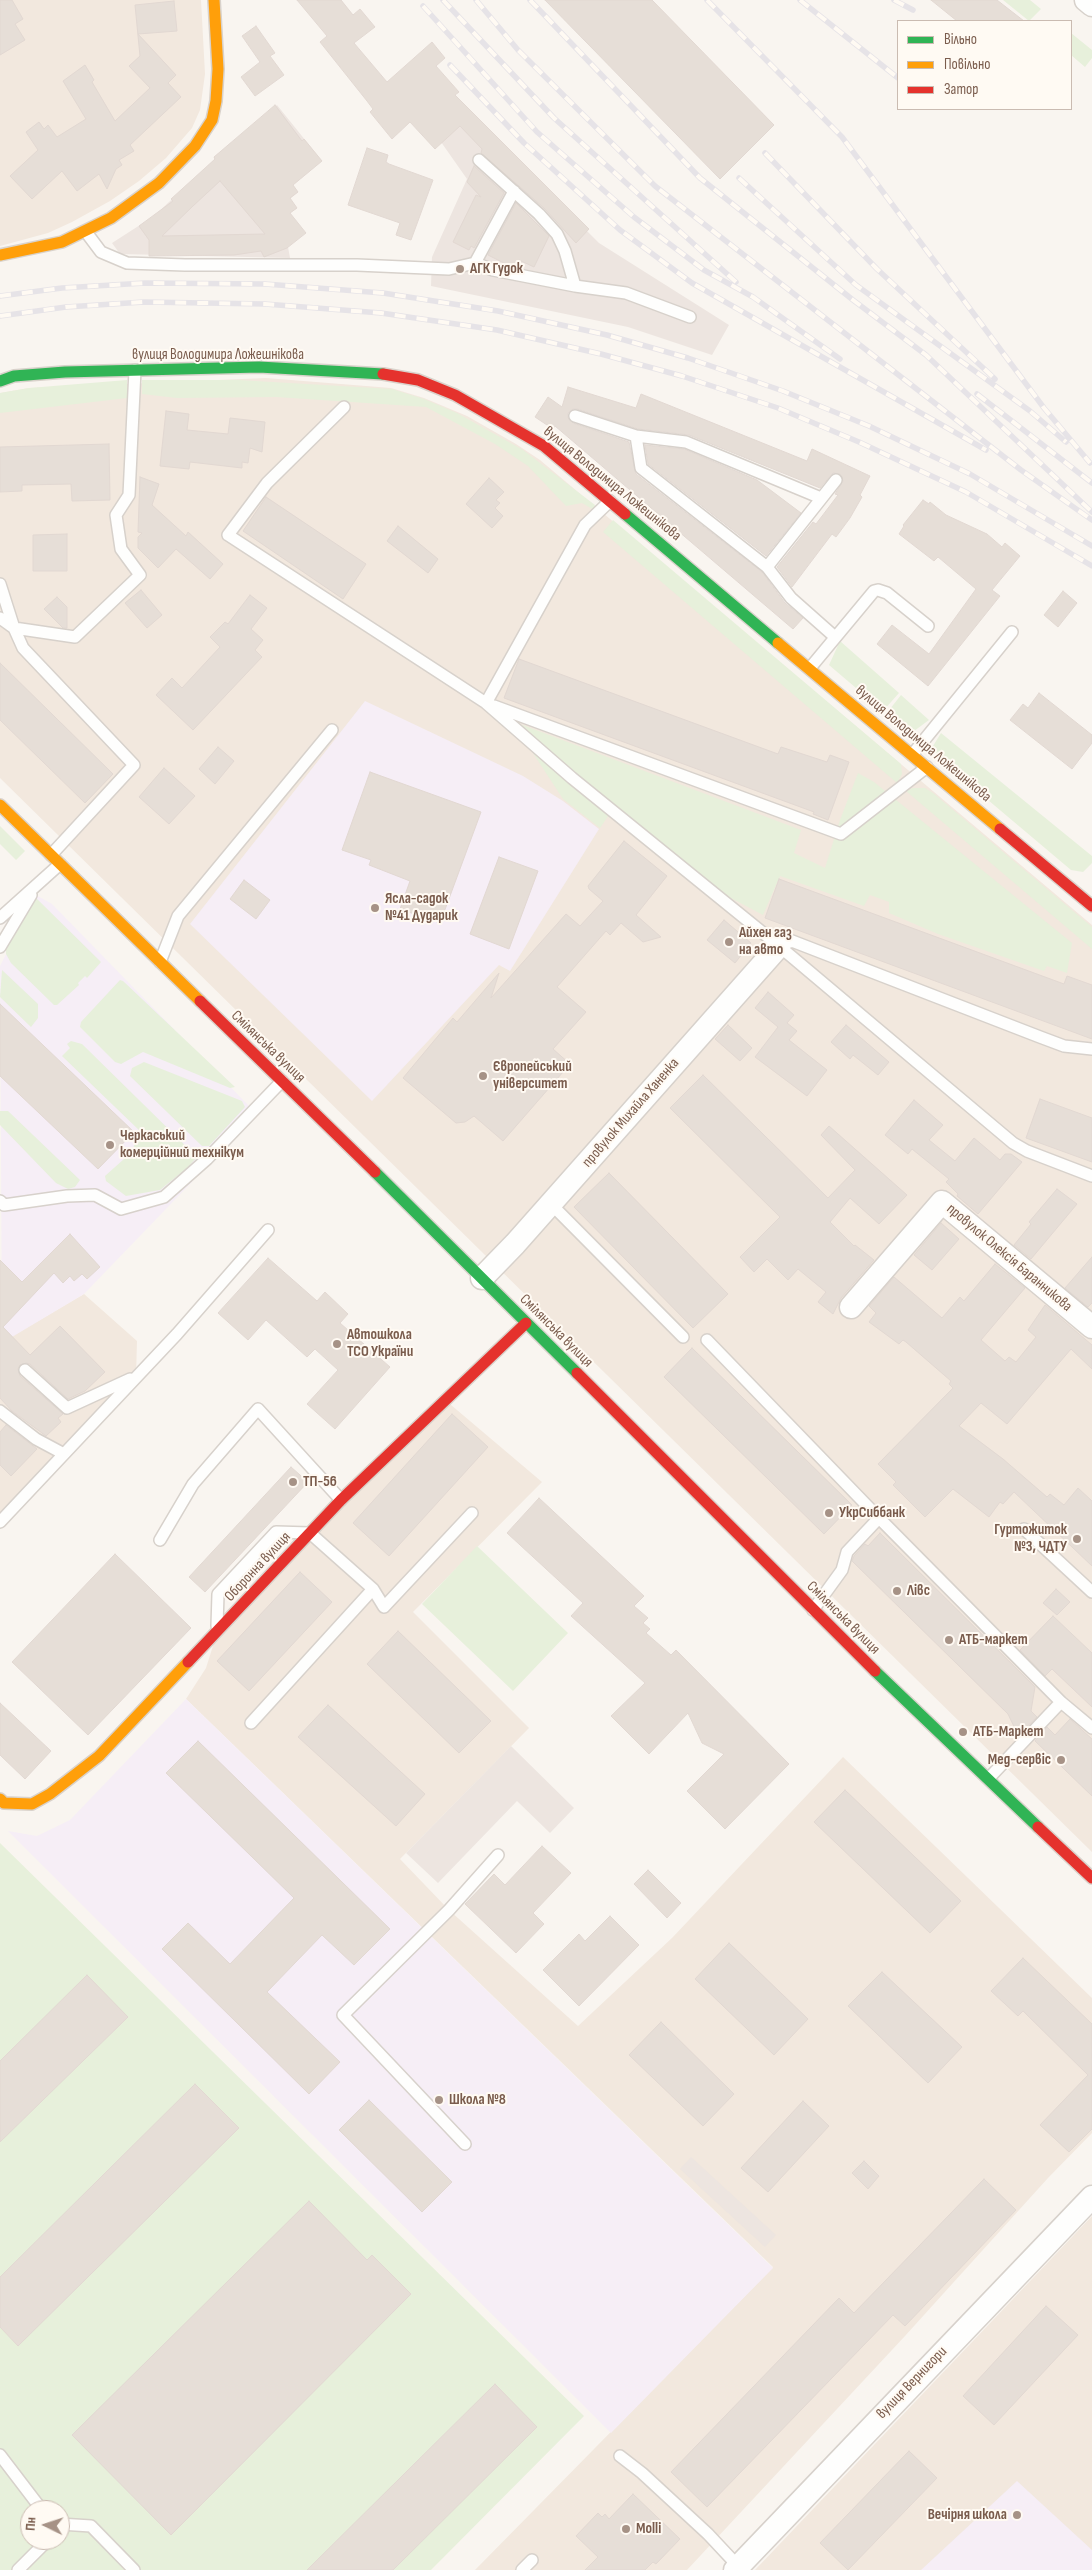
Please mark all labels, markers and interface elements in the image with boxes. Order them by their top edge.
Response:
legend [897,20,1072,110]
text: Вільно [944,30,977,49]
text: Повільно [944,55,990,74]
text: Затор [944,80,978,99]
place label: АГК Гудок [470,260,523,278]
marker: АГК Гудок [454,263,466,275]
street label: вулиця Володимира Ложешнікова [132,346,304,364]
street label: вулиця Володимира Ложешнікова [540,423,684,545]
street label: вулиця Володимира Ложешнікова [851,682,995,806]
place label: Ясла-садок №41 Дударик [385,890,458,925]
marker: Ясла-садок №41 Дударик [369,902,381,914]
place label: Айхен газ на авто [739,924,792,959]
marker: Айхен газ на авто [723,936,735,948]
street label: Смілянська вулиця [227,1007,309,1087]
street label: провулок Михайла Ханенка [579,1055,683,1171]
place label: Європейський університет [493,1058,572,1093]
marker: Європейський університет [477,1070,489,1082]
place label: Черкаський комерційний технікум [120,1127,244,1162]
marker: Черкаський комерційний технікум [104,1139,116,1151]
street label: провулок Олексія Баранникова [943,1200,1075,1316]
street label: Смілянська вулиця [516,1291,596,1371]
place label: Автошкола ТСО України [347,1326,413,1361]
marker: Автошкола ТСО України [331,1338,343,1350]
place label: ТП-56 [303,1473,337,1491]
marker: ТП-56 [287,1476,299,1488]
place label: УкрСиббанк [839,1504,905,1522]
marker: УкрСиббанк [823,1507,835,1519]
place label: Гуртожиток №3, ЧДТУ [994,1521,1067,1556]
street label: Оборонна вулиця [221,1528,295,1606]
marker: Гуртожиток №3, ЧДТУ [1071,1533,1083,1545]
street label: Смілянська вулиця [803,1578,883,1658]
place label: Лівс [907,1582,930,1600]
marker: Лівс [891,1585,903,1597]
place label: АТБ-маркет [959,1631,1028,1649]
marker: АТБ-маркет [943,1634,955,1646]
place label: АТБ-Маркет [973,1723,1043,1741]
marker: АТБ-Маркет [957,1726,969,1738]
place label: Мед-сервіс [988,1751,1051,1769]
marker: Мед-сервіс [1055,1754,1067,1766]
place label: Школа №8 [449,2091,506,2109]
marker: Школа №8 [433,2094,445,2106]
street label: вулиця Вернигори [873,2343,951,2423]
north arrow [20,2500,70,2550]
place label: Вечірня школа [928,2506,1007,2524]
marker: Вечірня школа [1011,2509,1023,2521]
text: Пн [22,2517,39,2531]
place label: Molli [636,2520,661,2538]
marker: Molli [620,2523,632,2535]

